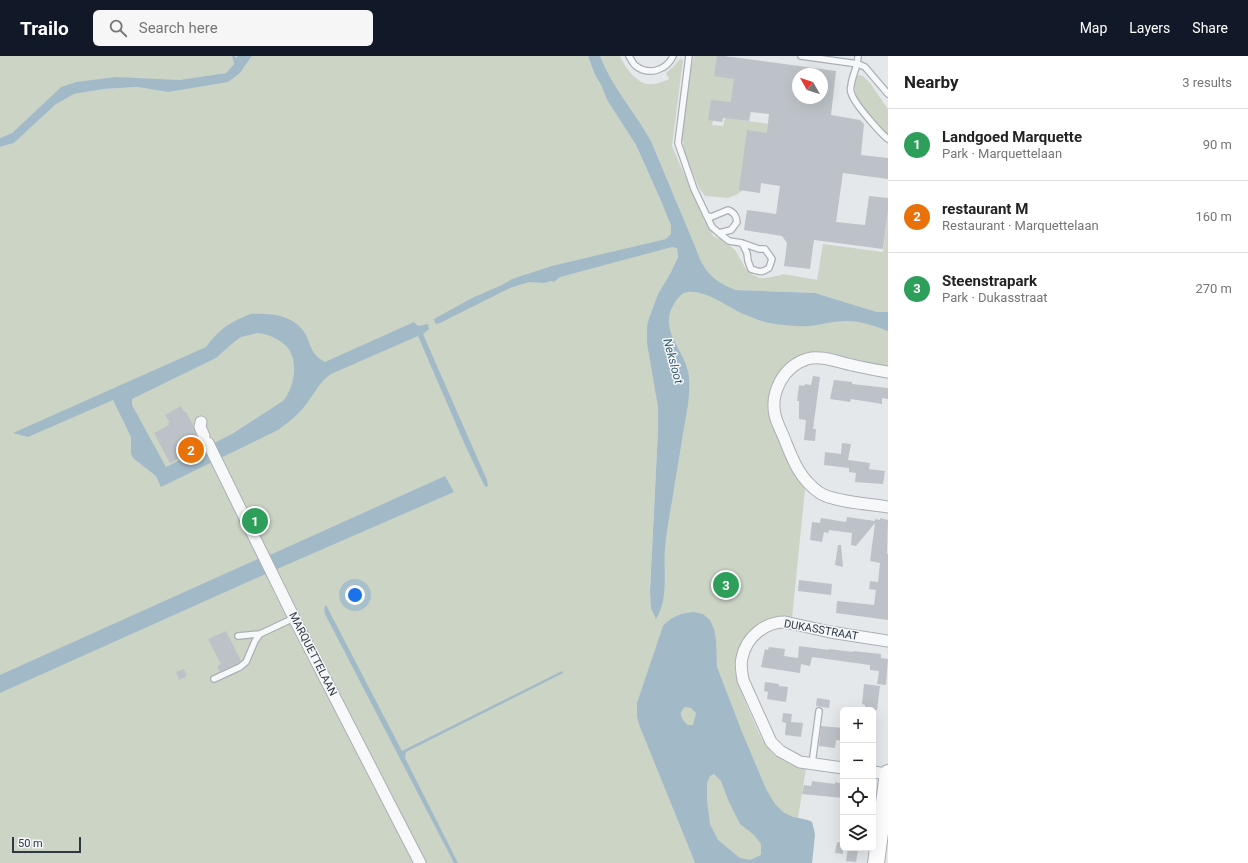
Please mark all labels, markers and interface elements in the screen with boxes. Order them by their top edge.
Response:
search box [93,10,373,46]
text: Trailo [20,17,69,40]
icon: search [107,17,129,39]
text: Search here [139,19,218,37]
text: Map [1080,20,1107,36]
text: Layers [1129,20,1170,36]
text: Share [1192,20,1228,36]
north arrow [792,68,828,104]
text: Nearby [904,72,959,92]
text: 3 results [1182,75,1232,90]
text: Landgoed Marquette [942,128,1082,146]
text: 1 [913,137,921,152]
text: 90 m [1203,137,1232,152]
text: Park · Marquettelaan [942,146,1062,161]
text: restaurant M [942,200,1028,218]
text: 2 [913,209,921,224]
text: 160 m [1195,209,1232,224]
text: Restaurant · Marquettelaan [942,218,1099,233]
text: Steenstrapark [942,272,1037,290]
text: 3 [913,281,921,296]
text: 270 m [1195,281,1232,296]
text: Park · Dukasstraat [942,290,1048,305]
water label: Neksloot [660,337,686,385]
pin: 2 [178,435,204,465]
pin: 1 [242,506,268,536]
pin: 3 [713,570,739,600]
your location [345,585,365,605]
street label: MARQUETTELAAN [286,610,340,698]
street label: DUKASSTRAAT [783,617,860,643]
map controls [840,707,876,851]
button: + [840,707,876,743]
button: − [840,743,876,779]
button: locate [840,779,876,815]
button: layers [840,815,876,851]
scale bar [12,835,81,854]
text: 50 m [18,837,43,850]

